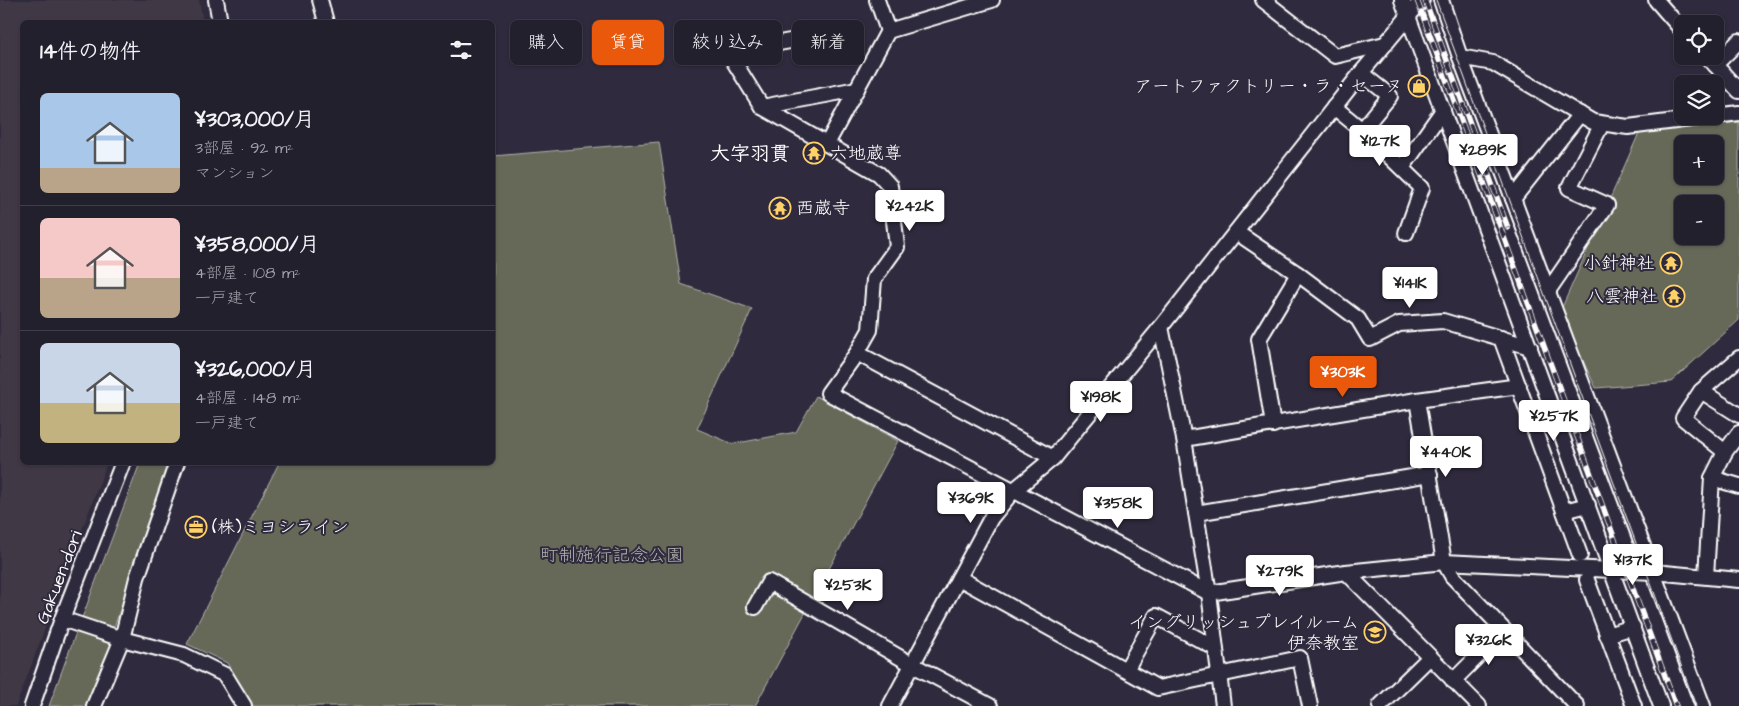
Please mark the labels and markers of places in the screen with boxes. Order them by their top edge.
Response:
place label: アートファクトリー・ラ・セーヌ [1134,74,1403,99]
shop icon: アートファクトリー・ラ・セーヌ [1407,74,1431,98]
pin: ¥127K [1345,124,1415,167]
pin: ¥289K [1448,134,1518,176]
temple icon: 六地蔵尊 [802,141,826,165]
place label: 六地蔵尊 [830,141,902,166]
pin: ¥242K [875,190,945,232]
temple icon: 西蔵寺 [768,196,792,220]
place label: 西蔵寺 [796,196,850,221]
place label: 小針神社 [1583,251,1655,276]
temple icon: 小針神社 [1659,251,1683,275]
pin: ¥141K [1375,266,1445,309]
place label: 八雲神社 [1586,284,1658,309]
temple icon: 八雲神社 [1662,284,1686,308]
pin: ¥303K [1308,356,1378,398]
pin: ¥198K [1066,380,1136,423]
pin: ¥257K [1519,400,1589,442]
pin: ¥440K [1411,436,1481,478]
pin: ¥369K [936,482,1006,524]
pin: ¥358K [1083,486,1153,529]
office icon: (株)ミヨシライン [184,515,208,539]
place label: (株)ミヨシライン [212,515,349,540]
pin: ¥137K [1598,544,1668,586]
pin: ¥279K [1245,554,1315,597]
pin: ¥253K [813,568,883,611]
place label: イングリッシュプレイルーム 伊奈教室 [1128,610,1359,656]
school or university icon: イングリッシュプレイルーム 伊奈教室 [1363,620,1387,644]
pin: ¥326K [1454,624,1524,666]

